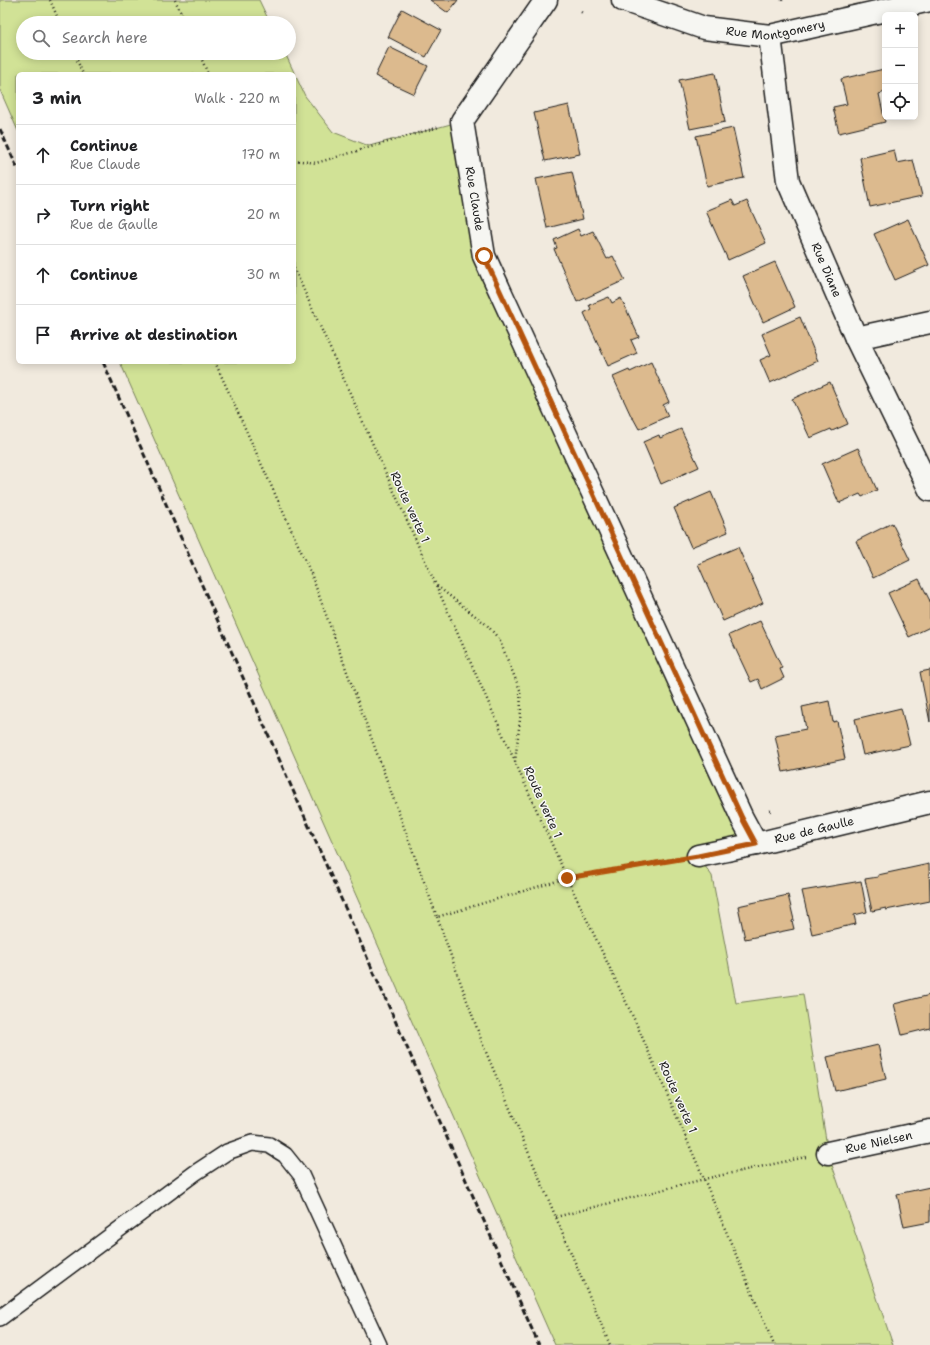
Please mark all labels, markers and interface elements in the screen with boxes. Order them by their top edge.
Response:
map controls [882,12,918,120]
button: + [882,12,918,48]
search box [16,16,296,60]
street label: Rue Montgomery [725,16,826,44]
icon: search [30,27,52,49]
text: Search here [62,28,148,48]
button: − [882,48,918,84]
button: locate [882,84,918,120]
text: 3 min [32,87,82,109]
text: Walk · 220 m [194,90,280,107]
text: Continue [70,136,138,156]
icon: ahead [32,144,54,166]
text: 170 m [242,146,280,163]
text: Rue Claude [70,156,141,173]
street label: Rue Claude [462,165,488,232]
text: Turn right [70,196,150,216]
icon: right [32,204,54,226]
text: 20 m [247,206,280,223]
text: Rue de Gaulle [70,216,158,233]
street label: Rue Diane [808,240,846,300]
route start [475,247,493,265]
icon: ahead [32,264,54,286]
text: Continue [70,265,138,285]
text: 30 m [246,266,280,283]
icon: arrive [32,324,54,346]
text: Arrive at destination [70,325,238,345]
street label: Route verte 1 [387,469,433,545]
street label: Route verte 1 [520,764,566,840]
street label: Rue de Gaulle [773,813,856,847]
route end [558,869,576,887]
street label: Route verte 1 [655,1059,701,1135]
street label: Rue Nielsen [844,1127,914,1157]

